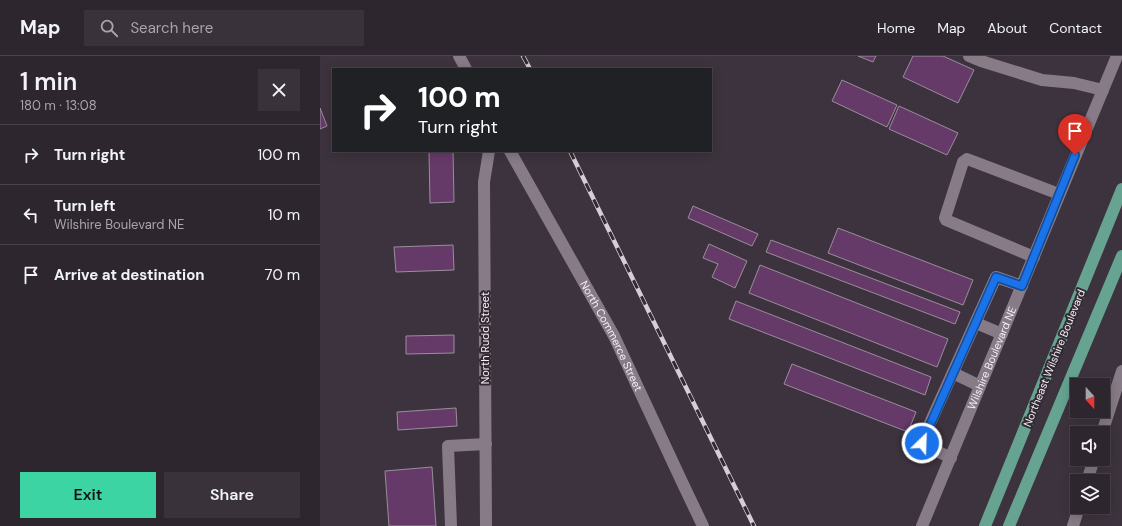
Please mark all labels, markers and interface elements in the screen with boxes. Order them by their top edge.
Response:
search box [84,10,364,46]
text: Map [20,15,60,40]
icon: search [98,17,120,39]
text: Search here [130,18,213,38]
text: Home [877,19,915,37]
text: Map [937,19,965,37]
text: About [987,19,1027,37]
text: Contact [1049,19,1102,37]
text: 1 min [20,66,77,97]
button: close [258,69,300,111]
text: 100 m [418,79,501,116]
icon: right [352,84,404,136]
text: 180 m · 13:08 [20,97,97,114]
pin [1058,114,1092,155]
text: Turn right [418,115,498,139]
icon: arrive [1064,120,1086,142]
icon: right [20,144,42,166]
text: Turn right [54,145,125,165]
text: 100 m [257,145,300,165]
text: Turn left [54,196,115,216]
icon: left [20,204,42,226]
text: 10 m [268,205,300,225]
text: Wilshire Boulevard NE [54,216,184,233]
icon: arrive [20,264,42,286]
text: Arrive at destination [54,265,205,285]
text: 70 m [265,265,300,285]
street label: North Commerce Street [577,278,646,393]
street label: Northeast Wilshire Boulevard [1020,287,1088,429]
street label: North Rudd Street [478,292,492,384]
street label: Wilshire Boulevard NE [964,304,1019,412]
north arrow [1070,378,1110,418]
map controls [1070,378,1110,514]
position arrow [901,422,943,464]
button: sound [1070,426,1110,466]
button: Exit [20,472,156,518]
button: Share [164,472,300,518]
button: layers [1070,474,1110,514]

